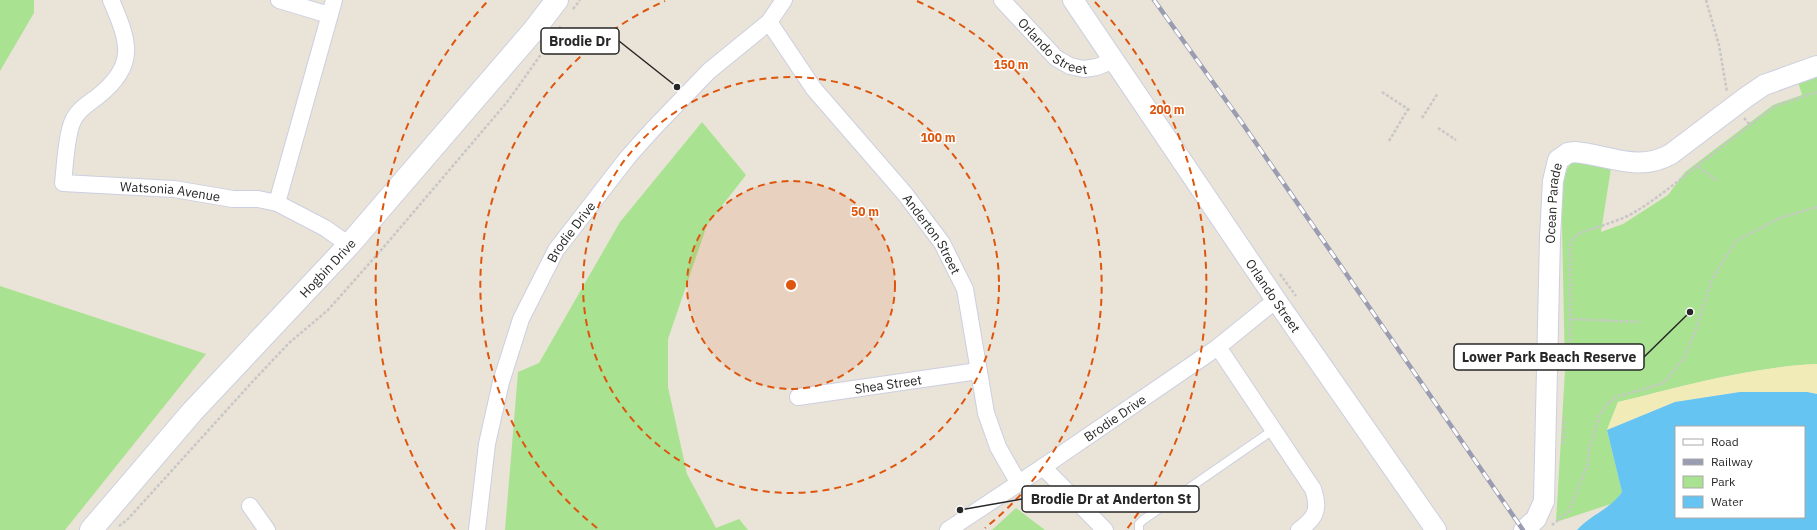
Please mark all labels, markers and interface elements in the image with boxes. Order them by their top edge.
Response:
street label: Orlando Street [1014,14,1088,78]
callout: Brodie Dr [541,28,619,54]
text: Brodie Dr [549,32,611,50]
text: 150 m [993,57,1029,72]
text: 200 m [1149,102,1185,117]
text: 100 m [920,130,956,145]
street label: Ocean Parade [1541,161,1566,244]
street label: Watsonia Avenue [120,178,222,205]
street label: Anderton Street [899,190,965,277]
street label: Brodie Drive [543,198,599,265]
text: 50 m [851,204,879,219]
street label: Hogbin Drive [296,235,359,301]
street label: Orlando Street [1242,255,1304,336]
centre of rings [784,278,798,292]
callout: Lower Park Beach Reserve [1454,344,1644,370]
text: Lower Park Beach Reserve [1462,348,1636,366]
street label: Shea Street [853,371,923,397]
street label: Brodie Drive [1080,391,1149,445]
legend [1675,426,1805,518]
text: Road [1711,434,1739,449]
text: Railway [1711,454,1753,469]
text: Park [1711,474,1736,489]
callout: Brodie Dr at Anderton St [1022,486,1199,512]
text: Brodie Dr at Anderton St [1031,490,1191,508]
text: Water [1711,494,1744,509]

